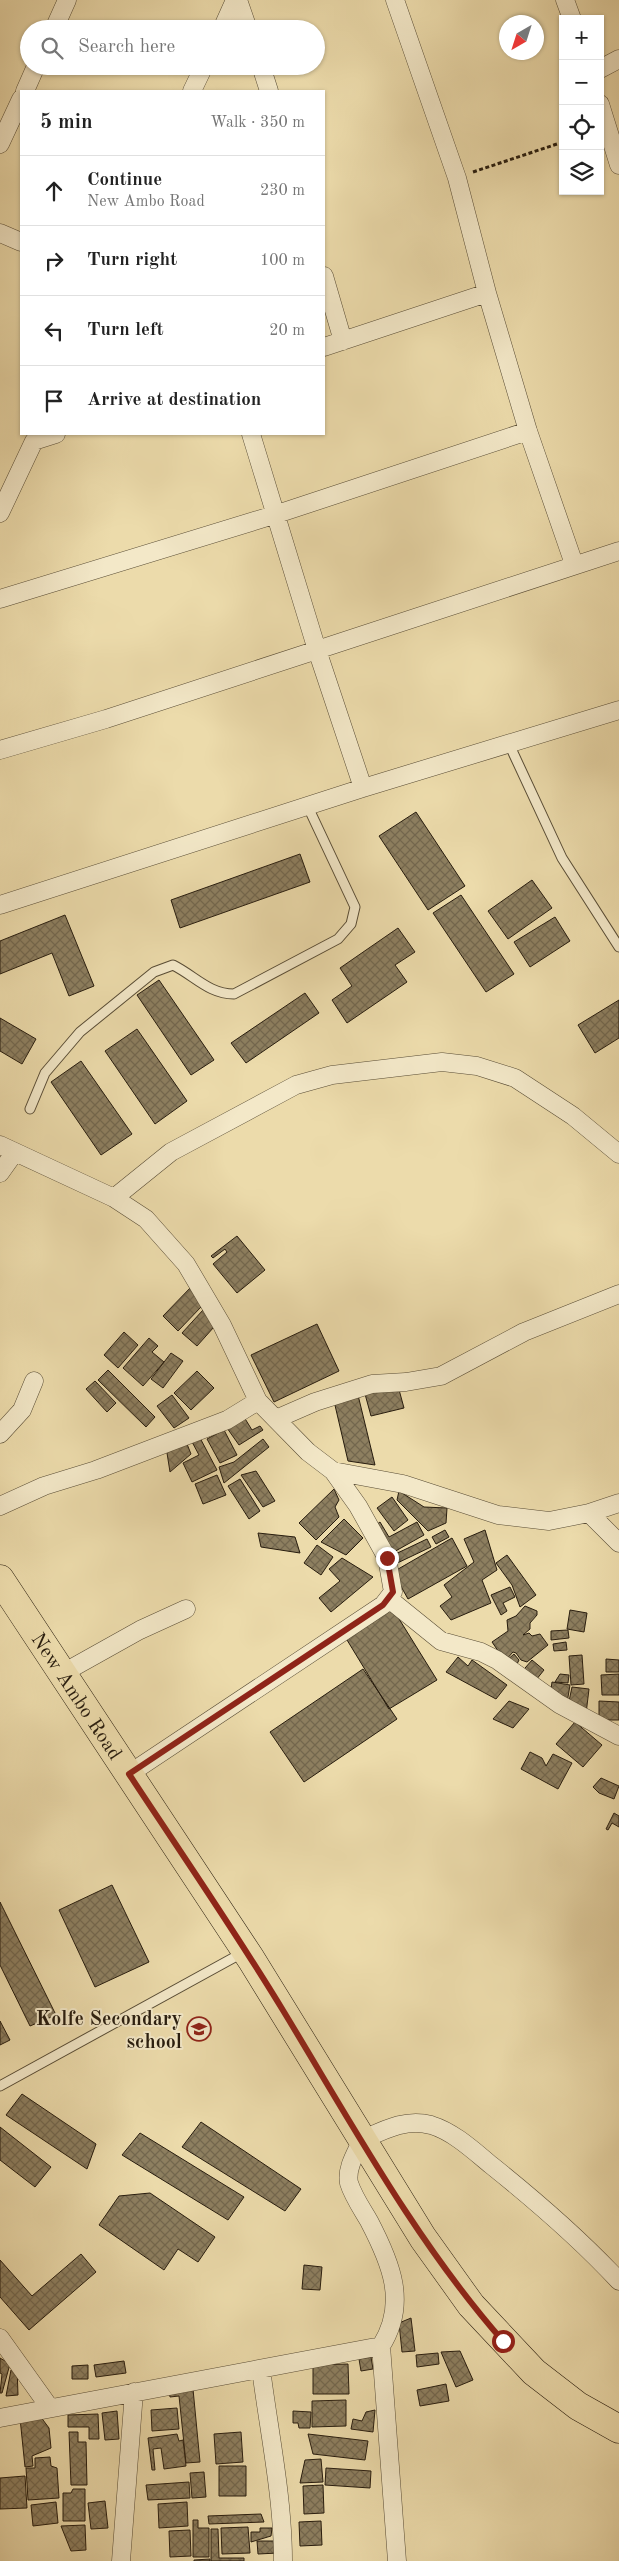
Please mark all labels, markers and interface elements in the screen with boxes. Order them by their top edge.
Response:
north arrow [499,15,544,60]
map controls [559,15,604,195]
button: + [559,15,604,60]
search box [20,20,325,75]
icon: search [38,34,66,62]
text: Search here [78,38,175,57]
button: − [559,60,604,105]
button: locate [559,105,604,150]
text: 5 min [40,112,93,133]
text: Walk · 350 m [210,115,305,131]
button: layers [559,150,604,195]
text: Continue [87,171,162,190]
icon: ahead [40,177,68,205]
text: 230 m [260,183,305,199]
text: New Ambo Road [87,194,205,210]
icon: right [40,247,68,275]
text: Turn right [87,251,177,270]
text: 100 m [260,253,305,269]
icon: left [40,317,68,345]
text: Turn left [87,321,164,340]
text: 20 m [269,323,305,339]
icon: arrive [40,387,68,415]
text: Arrive at destination [87,391,261,410]
route end [376,1547,399,1570]
street label: New Ambo Road [27,1630,124,1764]
place label: Kolfe Secondary school [36,2010,182,2053]
school or university icon: Kolfe Secondary school [186,2016,212,2042]
route start [492,2330,515,2353]

